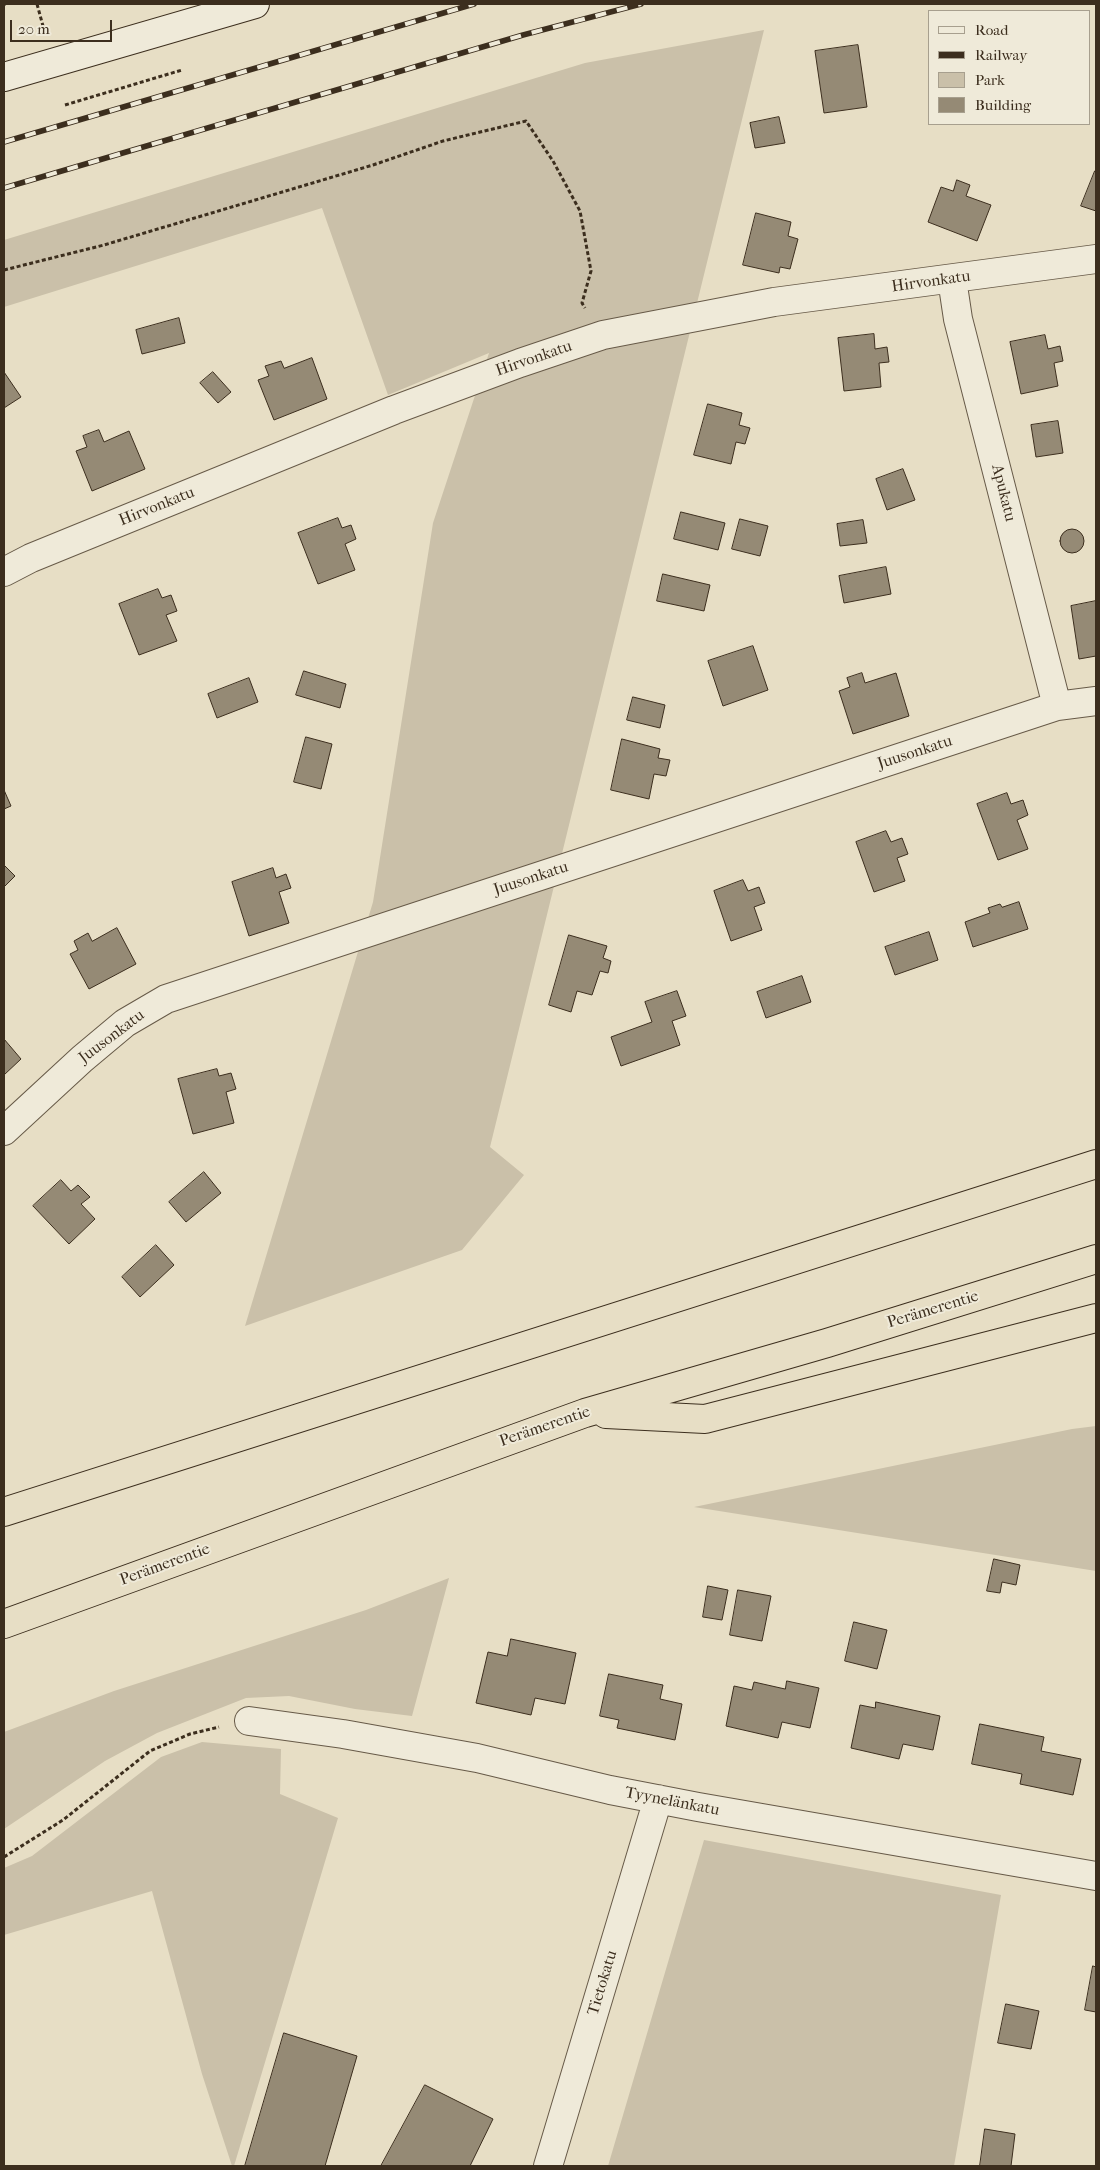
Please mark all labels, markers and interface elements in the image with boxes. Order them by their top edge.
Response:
scale bar [12,10,115,42]
legend [928,10,1090,125]
text: 20 m [18,20,50,38]
text: Road [975,21,1008,39]
text: Railway [975,46,1027,64]
text: Park [975,71,1005,89]
text: Building [975,96,1031,114]
street label: Hirvonkatu [890,267,972,297]
street label: Hirvonkatu [493,337,575,381]
street label: Apukatu [987,462,1019,524]
street label: Hirvonkatu [117,483,197,531]
street label: Juusonkatu [875,732,955,774]
street label: Juusonkatu [491,858,571,900]
street label: Juusonkatu [75,1006,149,1068]
street label: Perämerentie [885,1287,981,1333]
street label: Perämerentie [497,1403,593,1451]
street label: Perämerentie [117,1540,213,1590]
street label: Tyynelänkatu [623,1783,721,1821]
street label: Tietokatu [584,1948,622,2018]

